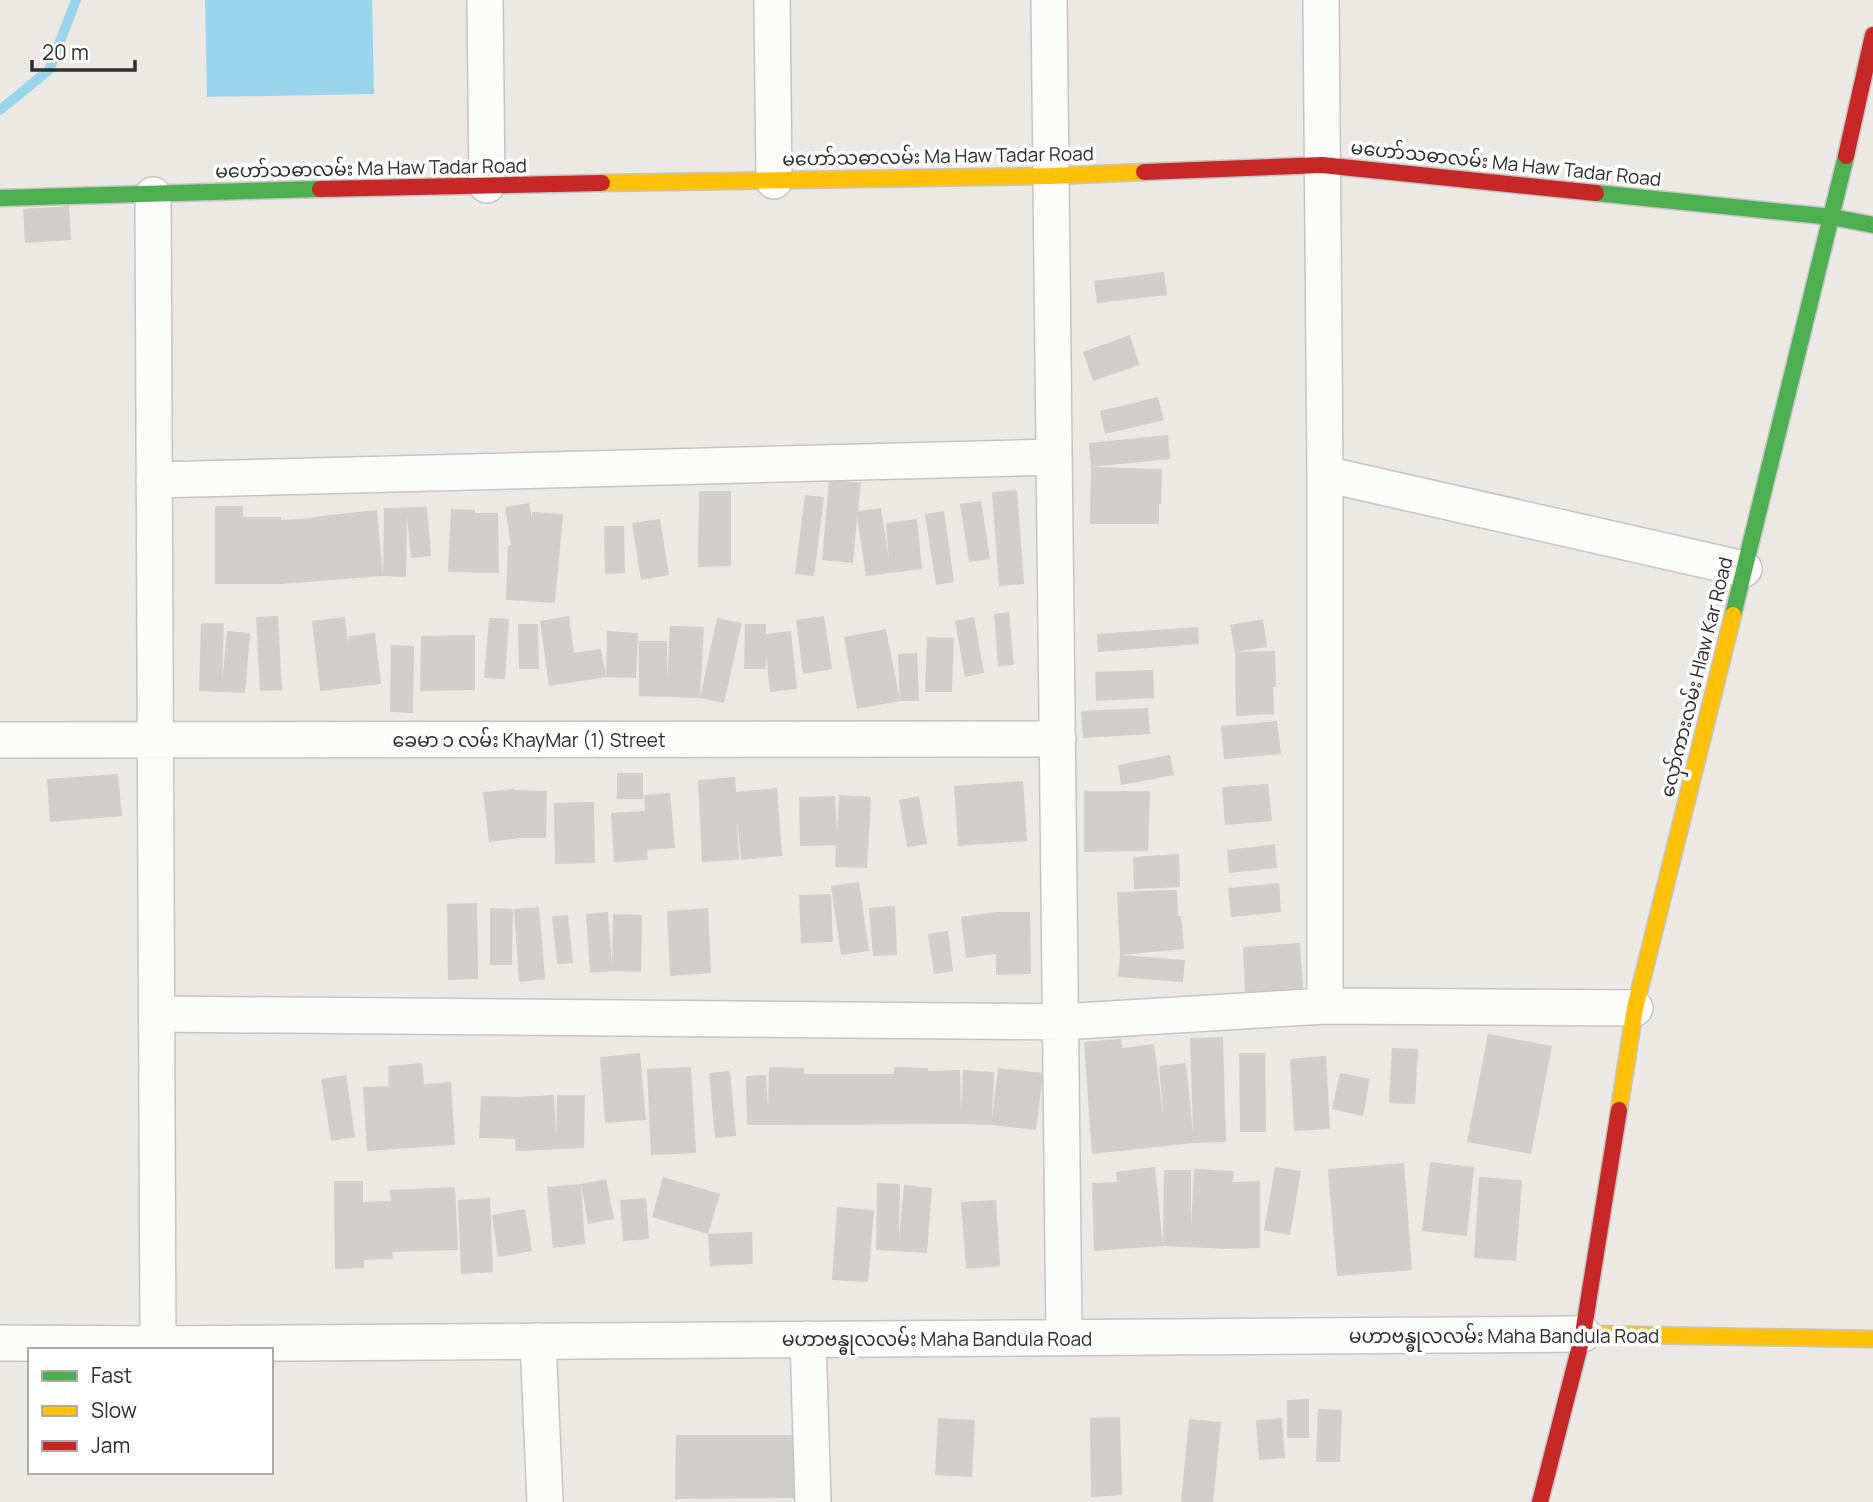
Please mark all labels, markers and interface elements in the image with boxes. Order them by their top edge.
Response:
scale bar [32,28,135,72]
text: 20 m [42,38,89,66]
street label: မဟော်သဓာလမ်း Ma Haw Tadar Road [1349,133,1663,192]
street label: မဟော်သဓာလမ်း Ma Haw Tadar Road [782,139,1094,172]
street label: မဟော်သဓာလမ်း Ma Haw Tadar Road [215,151,527,184]
street label: လှော်ကားလမ်း Hlaw Kar Road [1653,554,1742,801]
street label: ခေမာ ၁ လမ်း KhayMar (1) Street [392,726,666,753]
street label: မဟာဗန္ဓုလလမ်း Maha Bandula Road [1349,1322,1659,1352]
street label: မဟာဗန္ဓုလလမ်း Maha Bandula Road [782,1325,1092,1355]
legend [28,1348,273,1474]
text: Fast [91,1361,132,1389]
text: Slow [91,1396,137,1424]
text: Jam [91,1431,130,1459]

